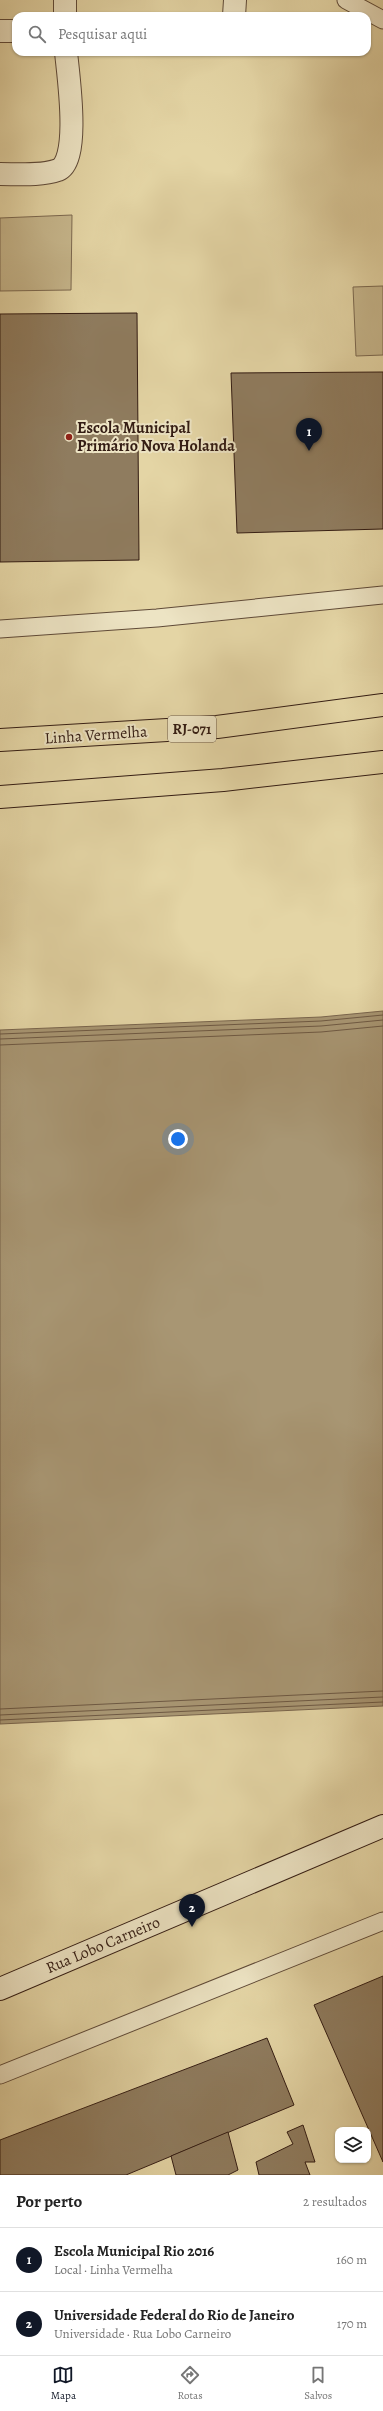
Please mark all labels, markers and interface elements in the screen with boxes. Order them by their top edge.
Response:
search box [12,12,371,56]
icon: search [26,23,48,45]
text: Pesquisar aqui [58,24,147,44]
place label: Escola Municipal Primário Nova Holanda [77,417,235,457]
pin: 1 [296,418,322,451]
marker: Escola Municipal Primário Nova Holanda [64,432,74,442]
road number: RJ-071 [168,716,216,742]
street label: Linha Vermelha [44,720,149,750]
your location [168,1129,188,1149]
pin: 2 [179,1894,205,1927]
street label: Rua Lobo Carneiro [43,1911,163,1979]
map controls [335,2127,371,2163]
button: layers [335,2127,371,2163]
text: Por perto [16,2190,82,2213]
text: 2 resultados [303,2193,367,2210]
text: Escola Municipal Rio 2016 [54,2241,214,2261]
text: 1 [27,2251,31,2268]
text: 160 m [336,2251,367,2268]
text: Local · Linha Vermelha [54,2261,173,2278]
text: Universidade Federal do Rio de Janeiro [54,2305,294,2325]
text: 2 [26,2315,32,2332]
text: 170 m [337,2315,367,2332]
text: Universidade · Rua Lobo Carneiro [54,2325,231,2342]
tab: Mapa [51,2364,76,2403]
tab: Rotas [178,2364,203,2403]
tab: Salvos [304,2364,332,2403]

